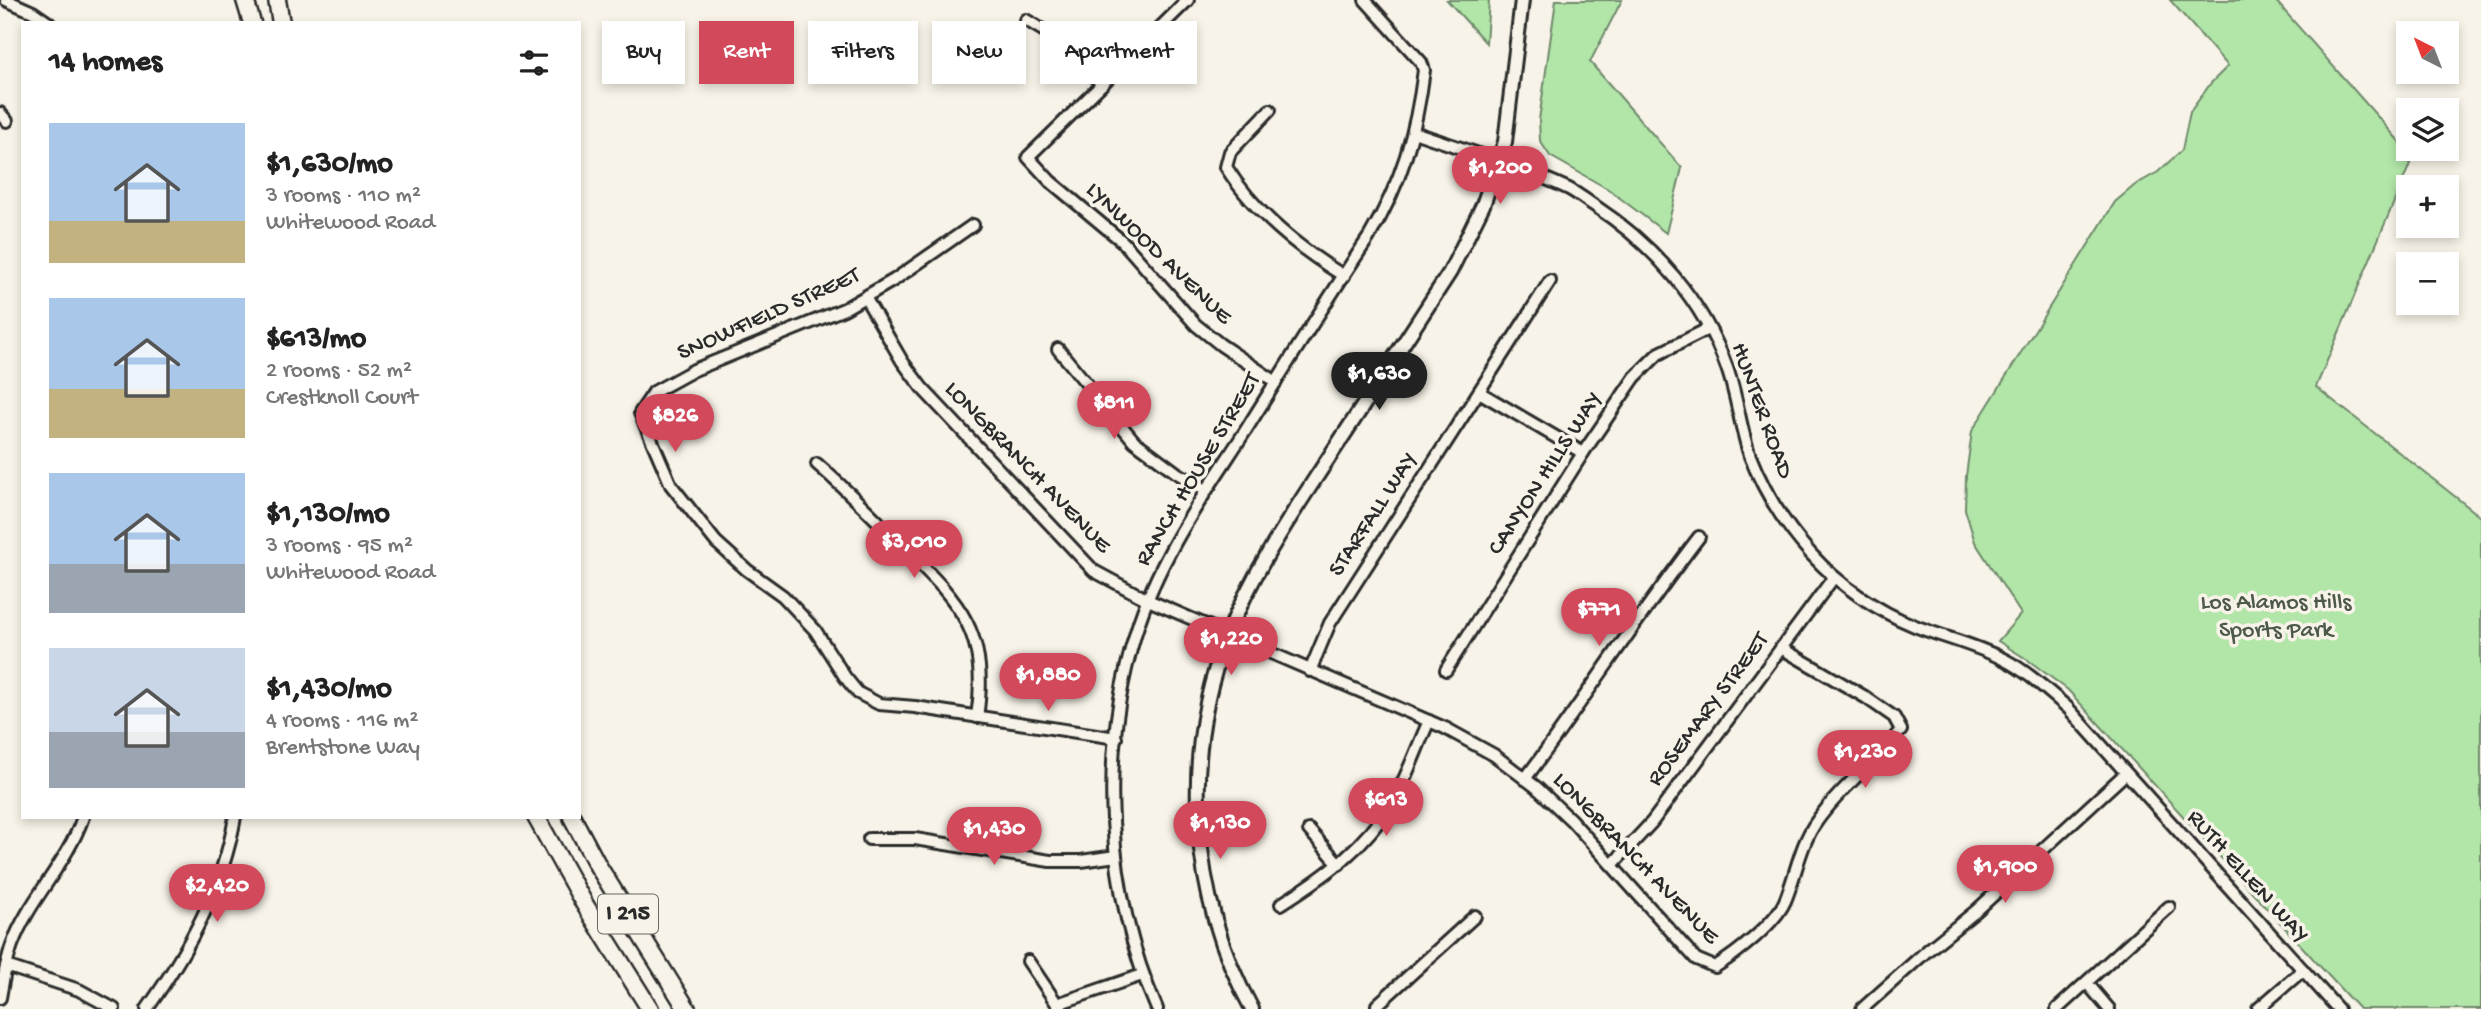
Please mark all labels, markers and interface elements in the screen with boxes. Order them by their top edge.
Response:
chip: Buy [602,21,685,84]
chip: Rent [699,21,794,84]
chip: Filters [808,21,918,84]
chip: New [932,21,1026,84]
chip: Apartment [1040,21,1197,84]
north arrow [2396,21,2459,84]
map controls [2396,21,2459,315]
icon: filters [515,44,553,82]
text: 14 homes [49,46,162,81]
button: layers [2396,98,2459,161]
pin: $1,200 [1443,146,1557,206]
text: $1,630/mo [266,148,393,183]
icon: home [105,151,189,235]
text: $1,200 [1468,155,1532,182]
button: + [2396,175,2459,238]
street label: LYNWOOD AVENUE [1078,176,1238,332]
text: 3 rooms · 110 m² [266,183,421,210]
text: Whitewood Road [266,210,435,237]
button: − [2396,252,2459,315]
street label: SNOWFIELD STREET [673,261,866,368]
text: $613/mo [266,323,366,358]
icon: home [105,326,189,410]
street label: HUNTER ROAD [1723,339,1799,483]
pin: $1,630 [1322,352,1436,412]
text: 2 rooms · 52 m² [266,358,412,385]
text: $1,630 [1347,361,1411,388]
street label: RANCH HOUSE STREET [1130,366,1269,572]
street label: LONGBRANCH AVENUE [937,376,1117,561]
pin: $811 [1073,382,1155,441]
text: Crestknoll Court [266,385,418,412]
street label: CANYON HILLS WAY [1482,387,1610,561]
text: $811 [1093,390,1135,417]
pin: $826 [634,394,716,454]
text: $826 [652,403,698,430]
street label: STARFALL WAY [1323,447,1425,583]
text: $1,130/mo [266,498,390,533]
icon: home [105,501,189,585]
pin: $3,010 [857,520,971,580]
text: $3,010 [882,529,946,556]
text: 3 rooms · 95 m² [266,533,413,560]
text: Whitewood Road [266,560,435,587]
pin: $771 [1558,588,1640,648]
park label: Los Alamos Hills Sports Park [2201,589,2353,646]
text: $771 [1577,597,1621,624]
pin: $1,220 [1174,618,1288,677]
text: $1,220 [1200,626,1262,653]
street label: ROSEMARY STREET [1642,626,1777,793]
pin: $1,880 [991,654,1105,713]
text: $1,880 [1015,662,1081,689]
text: $1,430/mo [266,673,392,708]
icon: home [105,676,189,760]
text: 4 rooms · 116 m² [266,708,418,735]
pin: $1,230 [1808,730,1922,790]
text: Brentstone Way [266,735,420,762]
text: $1,230 [1833,739,1897,766]
street label: LONGBRANCH AVENUE [1545,767,1725,952]
pin: $613 [1345,778,1427,838]
text: $613 [1364,787,1408,814]
pin: $1,130 [1163,802,1277,861]
street label: RUTH ELLEN WAY [2179,804,2315,950]
pin: $1,430 [937,808,1051,867]
text: $1,130 [1189,810,1251,837]
text: $1,430 [963,816,1025,843]
pin: $1,900 [1948,846,2062,905]
text: $1,900 [1973,854,2037,881]
pin: $2,420 [160,864,274,924]
text: $2,420 [185,873,249,900]
road number: I 215 [598,894,658,934]

